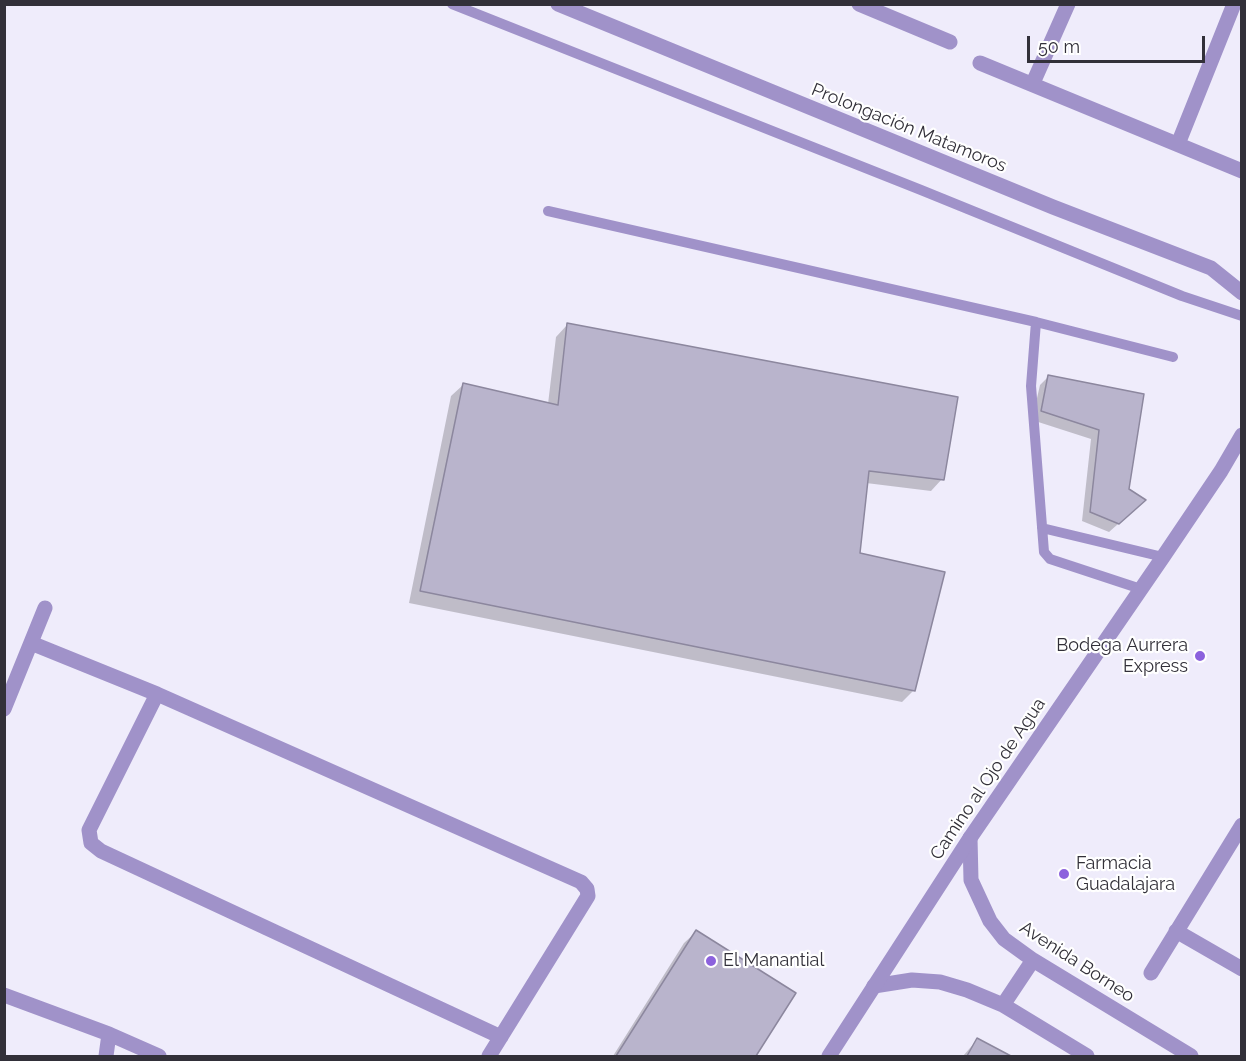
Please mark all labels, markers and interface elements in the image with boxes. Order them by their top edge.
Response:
scale bar [1030,24,1208,62]
text: 50 m [1038,36,1080,57]
street label: Prolongación Matamoros [808,79,1010,177]
place label: Bodega Aurrera Express [1056,635,1188,678]
marker: Bodega Aurrera Express [1193,649,1207,663]
street label: Camino al Ojo de Agua [926,694,1050,864]
place label: Farmacia Guadalajara [1076,853,1175,896]
marker: Farmacia Guadalajara [1057,867,1071,881]
street label: Avenida Borneo [1016,917,1138,1007]
place label: El Manantial [723,950,824,972]
marker: El Manantial [704,954,718,968]

